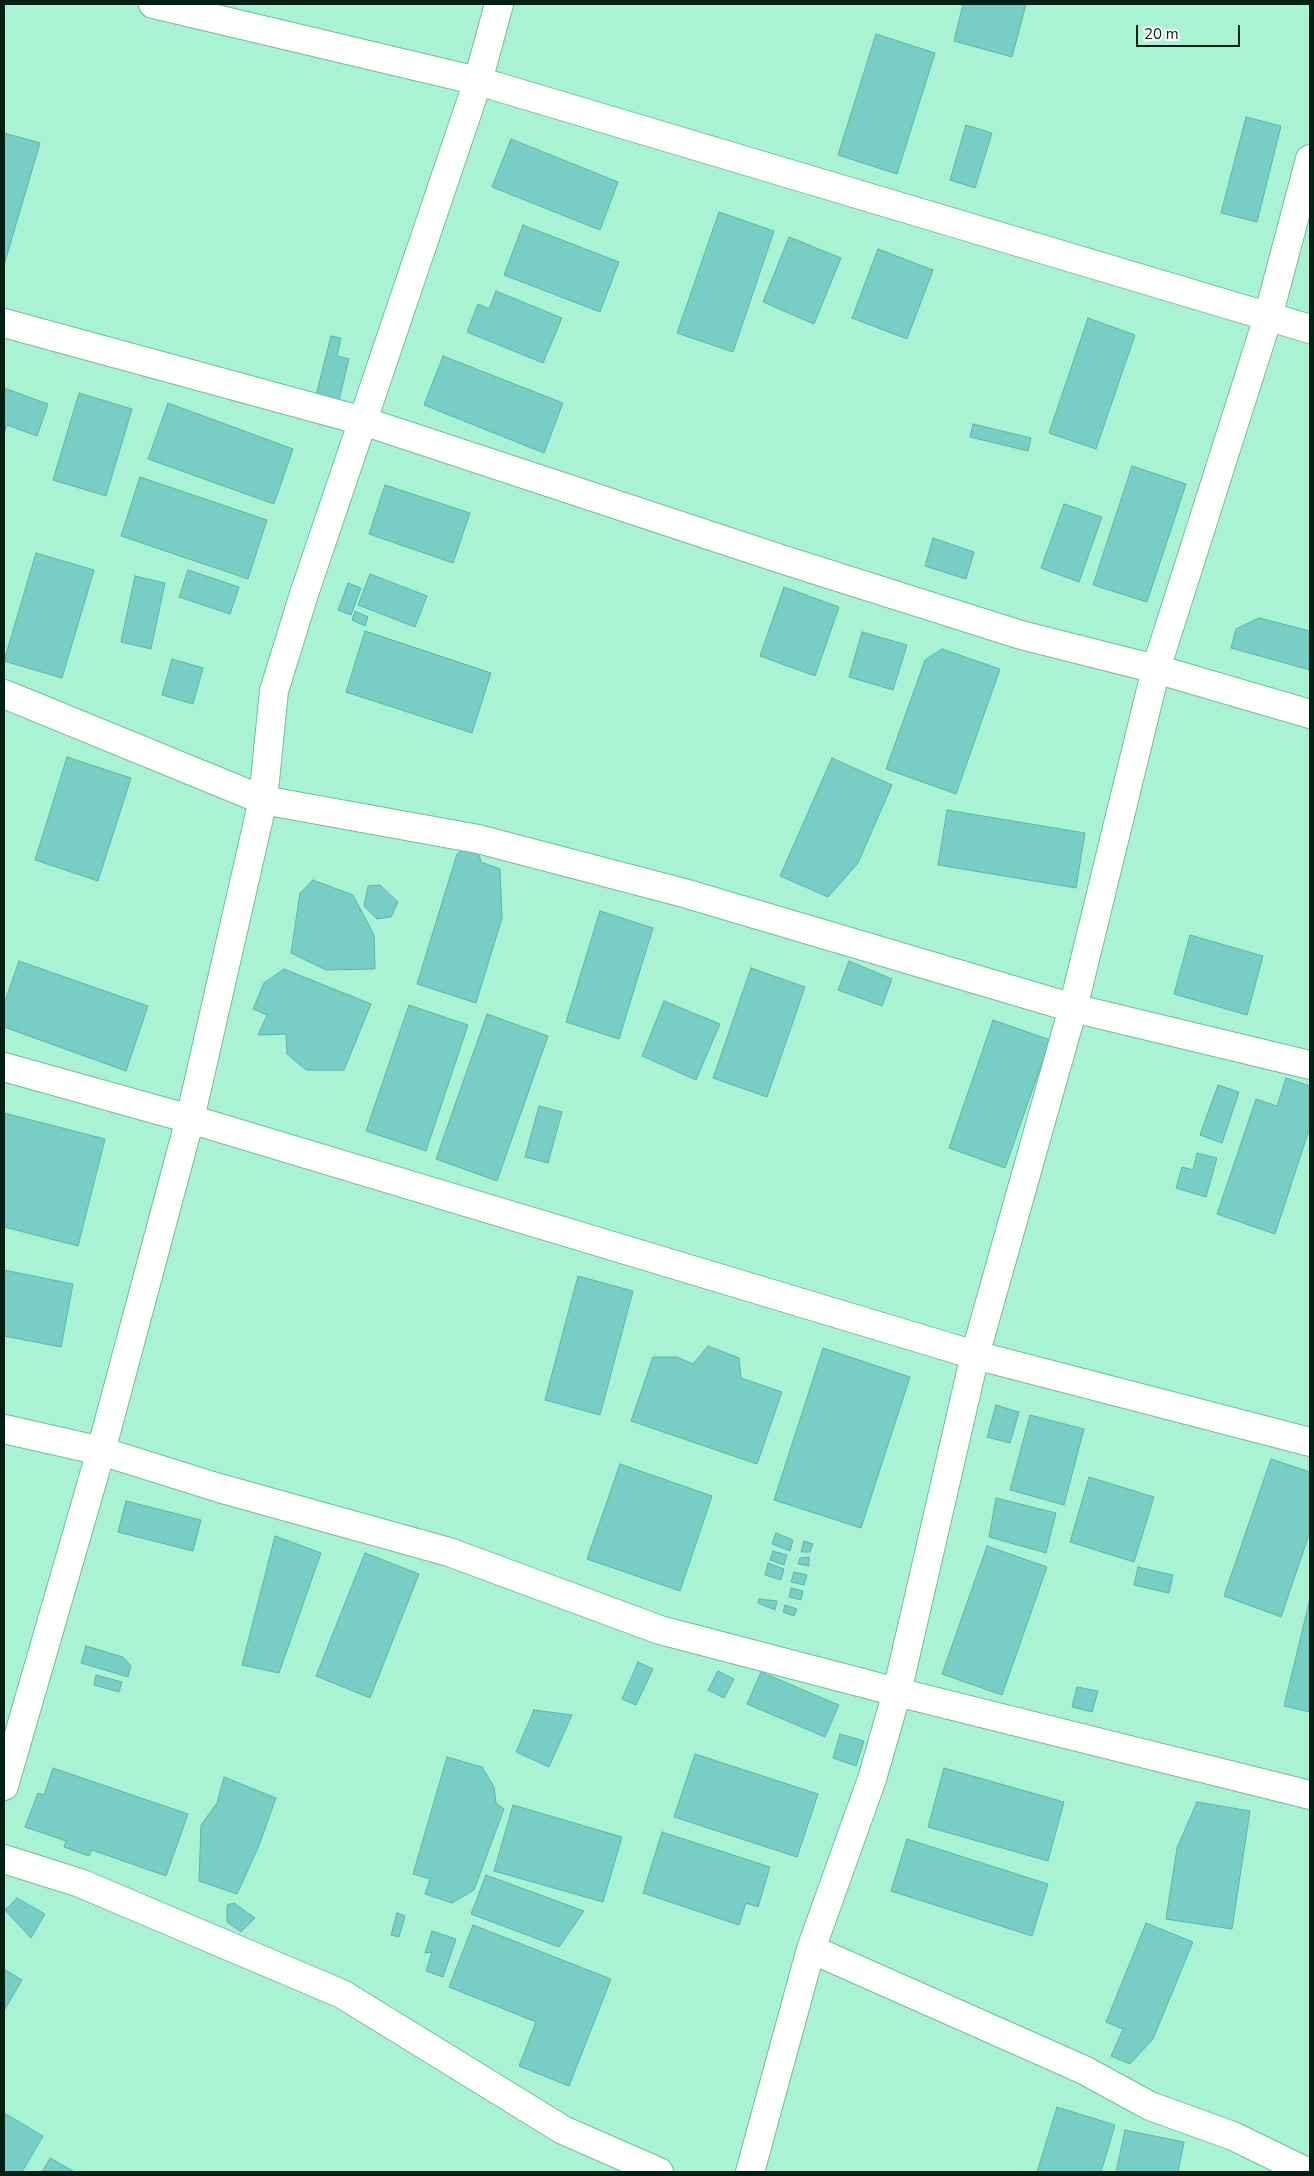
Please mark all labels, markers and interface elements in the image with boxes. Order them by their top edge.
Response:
scale bar [1139,15,1243,47]
text: 20 m [1144,24,1179,44]

